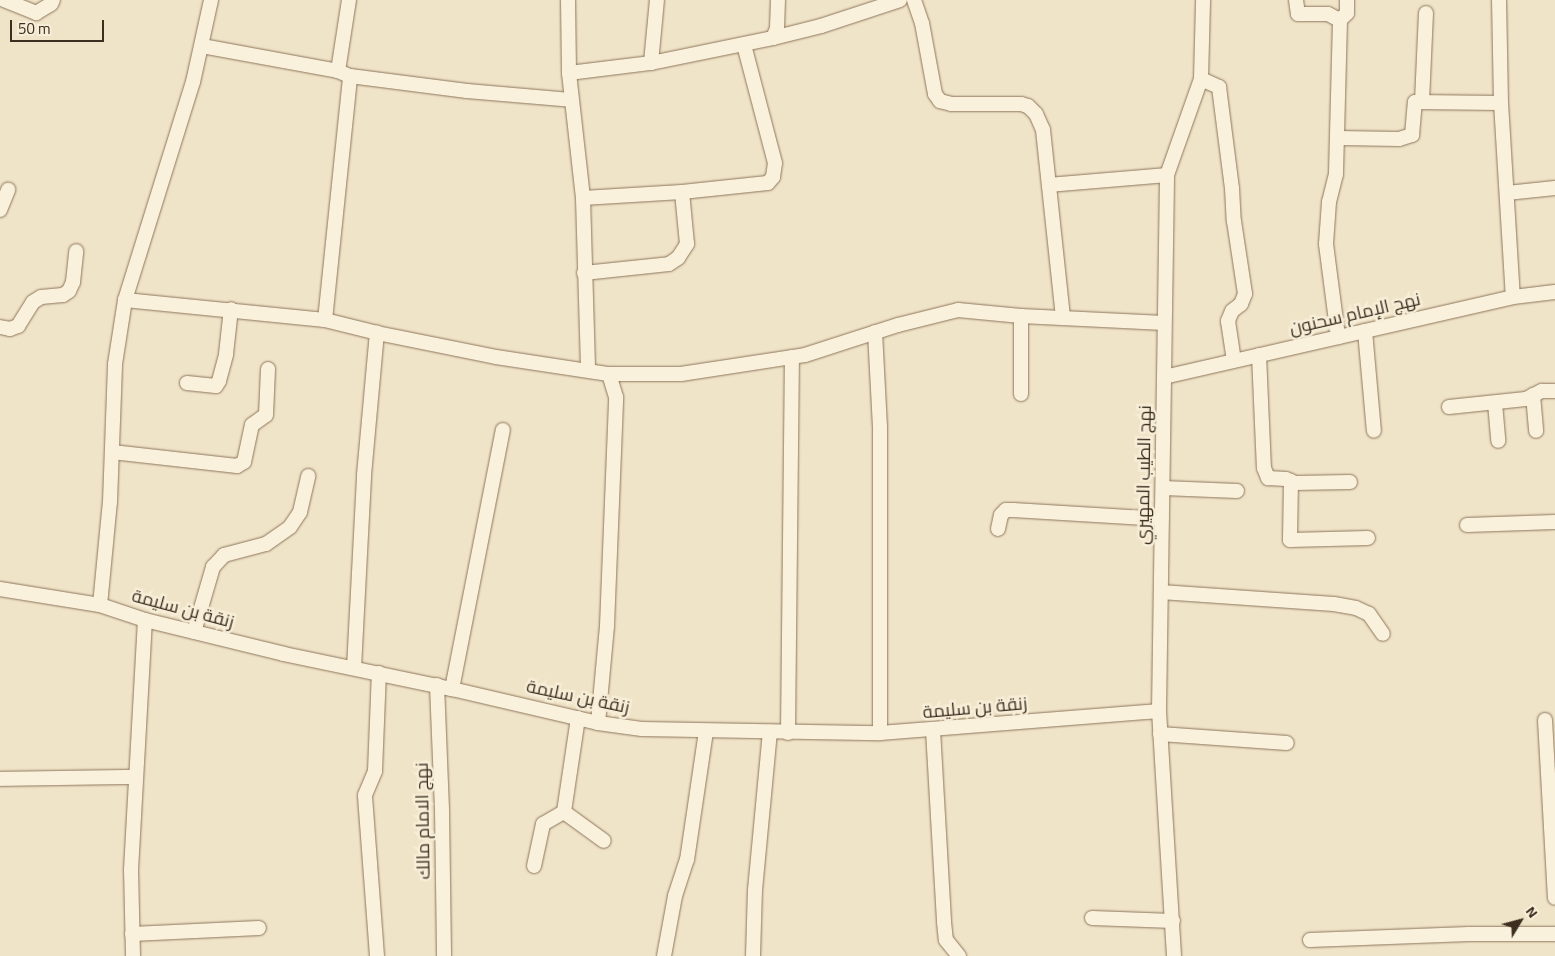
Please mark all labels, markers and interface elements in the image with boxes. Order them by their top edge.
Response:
scale bar [12,10,106,42]
text: 50 m [18,14,51,43]
street label: نهج الإمام سحنون [1287,288,1423,340]
street label: نهج الطيب المهيري [1132,405,1156,545]
street label: زنقة بن سليمة [129,585,237,633]
street label: زنقة بن سليمة [524,676,632,718]
street label: زنقة بن سليمة [922,693,1028,723]
street label: نهج الامام مالك [411,762,435,880]
north arrow [1495,896,1545,946]
text: N [1519,900,1545,924]

